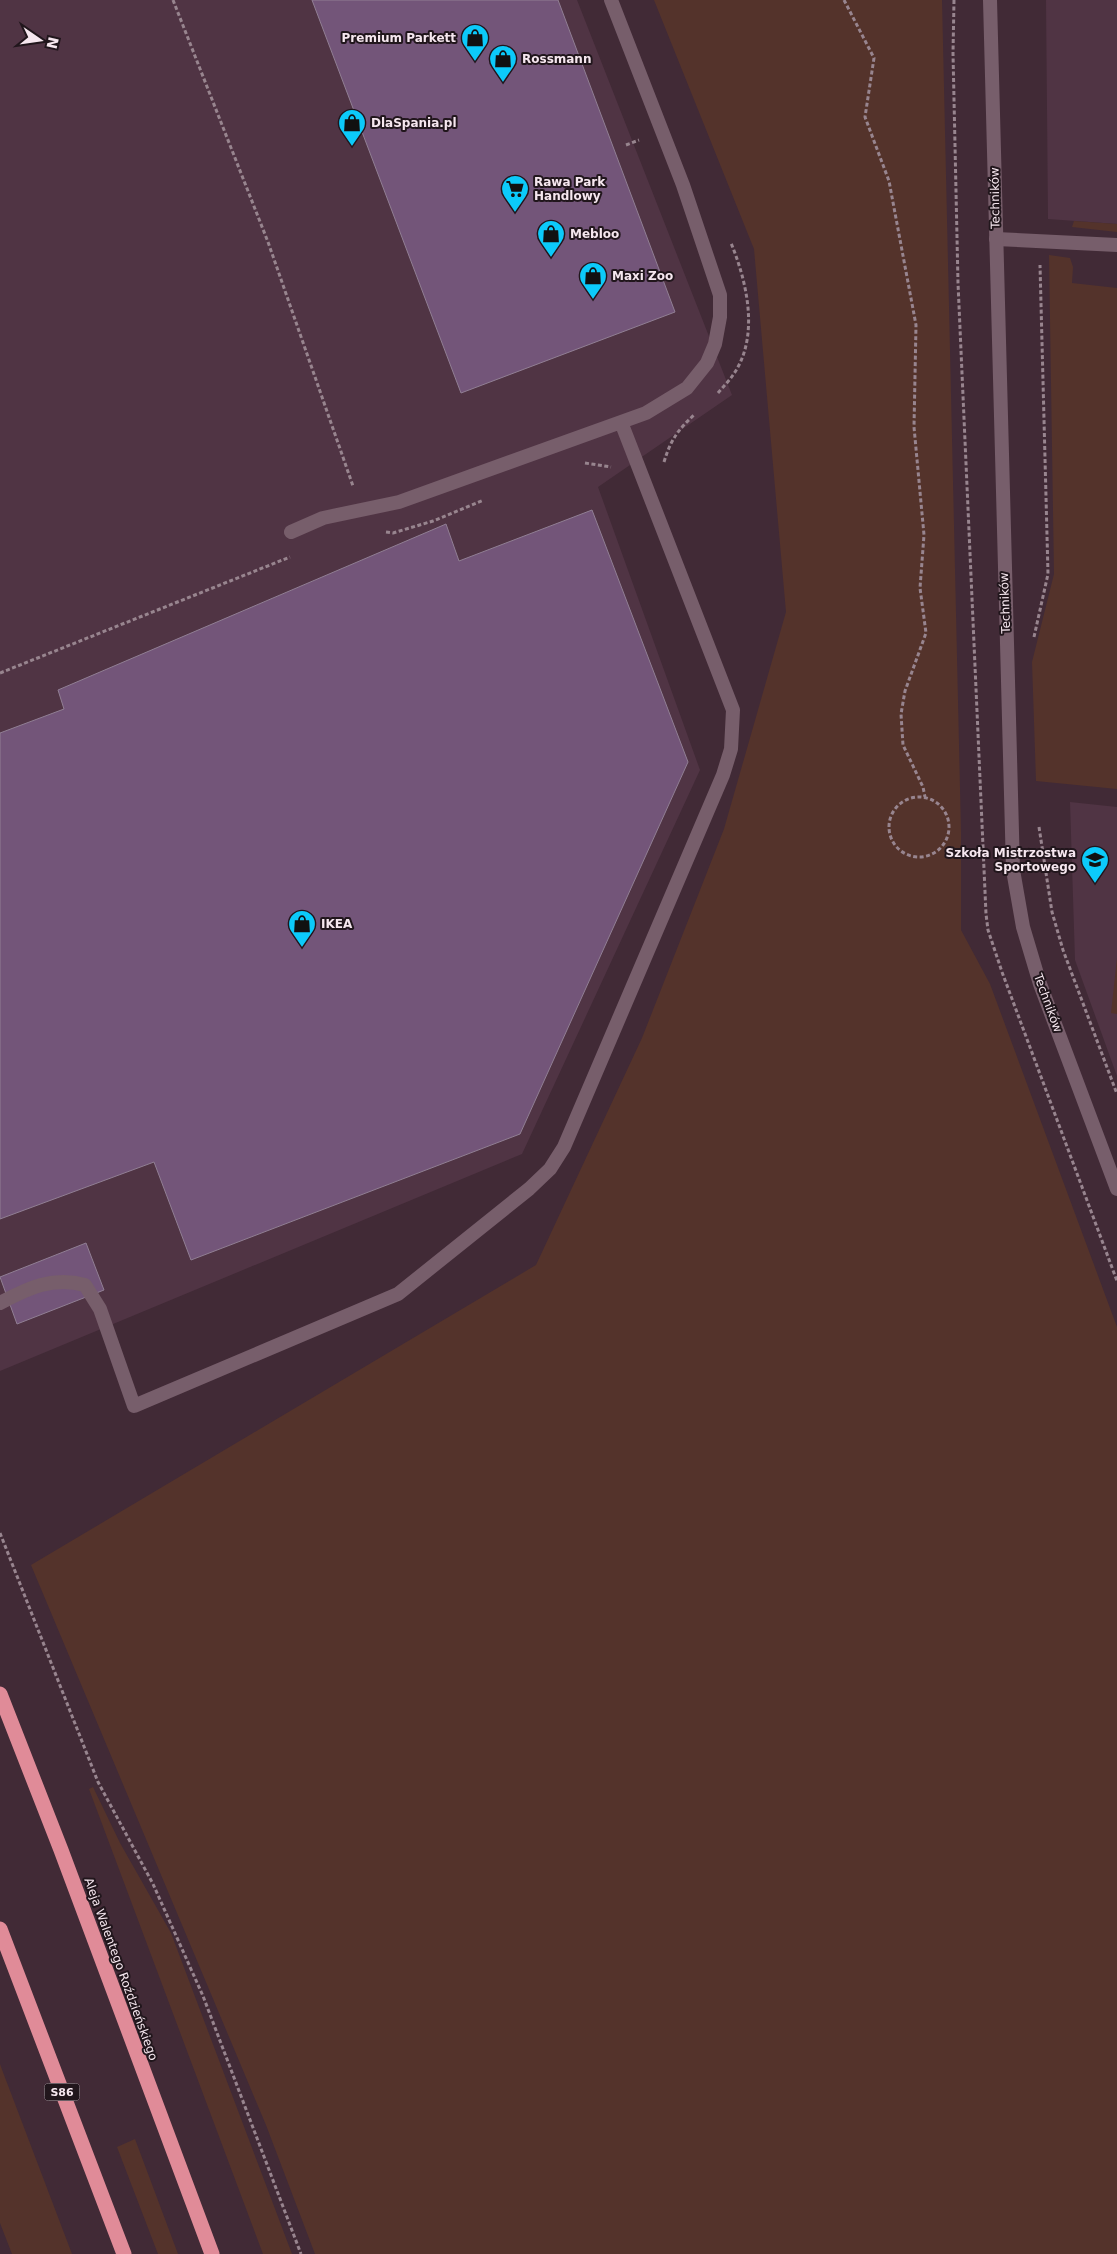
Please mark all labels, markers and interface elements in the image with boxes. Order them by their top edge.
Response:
north arrow [15,15,65,65]
shop icon: Premium Parkett [460,23,490,62]
place label: Premium Parkett [342,31,456,45]
text: N [44,35,62,50]
shop icon: Rossmann [488,44,518,83]
place label: Rossmann [522,52,591,66]
shop icon: DlaSpania.pl [337,108,367,147]
place label: DlaSpania.pl [371,116,457,130]
street label: Techników [987,167,1003,230]
supermarket icon: Rawa Park Handlowy [500,174,530,213]
place label: Rawa Park Handlowy [534,175,606,203]
shop icon: Mebloo [536,219,566,258]
place label: Mebloo [570,227,619,241]
shop icon: Maxi Zoo [578,261,608,300]
place label: Maxi Zoo [612,269,673,283]
street label: Techników [997,572,1013,635]
school or university icon: Szkoła Mistrzostwa Sportowego [1080,845,1110,884]
place label: Szkoła Mistrzostwa Sportowego [946,846,1076,874]
shop icon: IKEA [287,909,317,948]
place label: IKEA [321,917,353,931]
street label: Techników [1031,971,1065,1034]
street label: Aleja Walentego Roździeńskiego [81,1876,161,2062]
road number: S86 [44,2084,80,2100]

